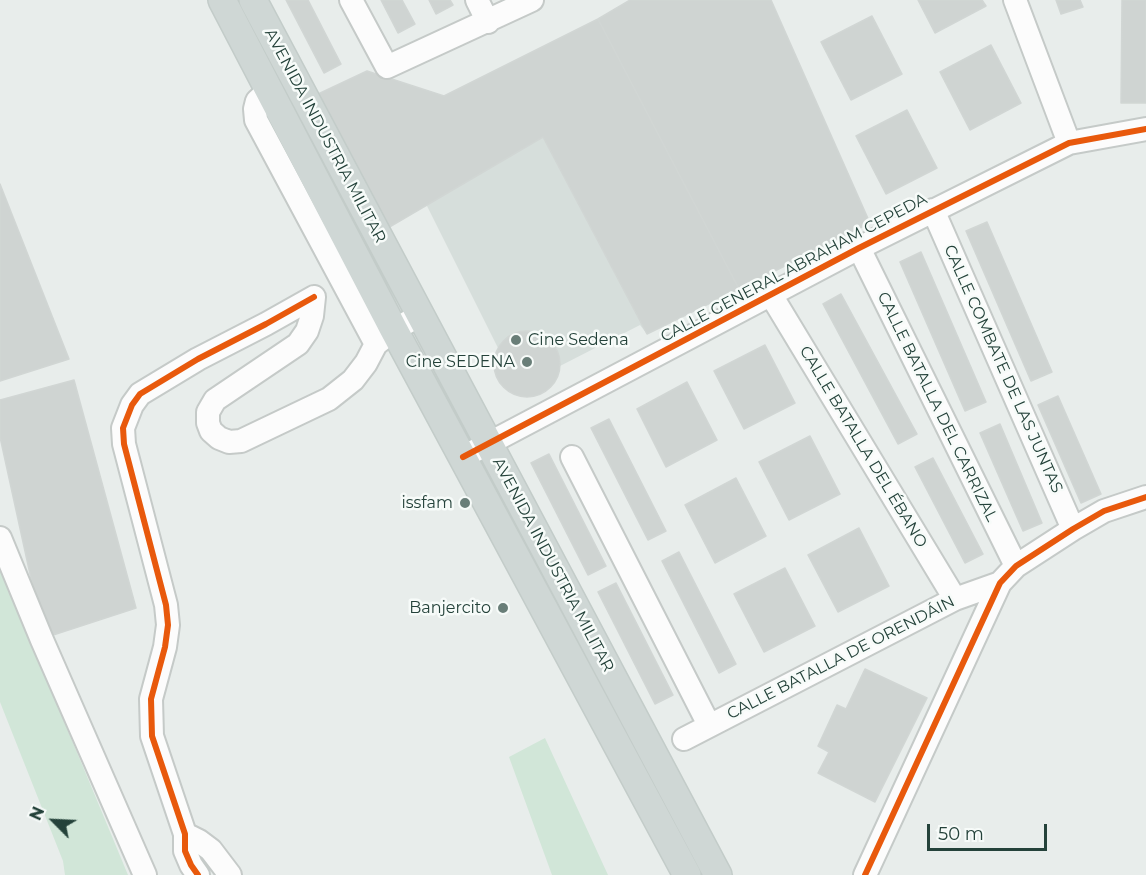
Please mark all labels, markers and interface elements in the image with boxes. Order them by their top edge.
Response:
street label: AVENIDA INDUSTRIA MILITAR [260,26,390,246]
street label: CALLE GENERAL ABRAHAM CEPEDA [658,189,930,347]
street label: CALLE COMBATE DE LAS JUNTAS [939,242,1067,496]
street label: CALLE BATALLA DEL CARRIZAL [873,289,1001,525]
place label: Cine Sedena [528,330,629,350]
marker: Cine Sedena [509,333,523,347]
street label: CALLE BATALLA DEL ÉBANO [795,343,931,551]
place label: Cine SEDENA [406,352,515,372]
marker: Cine SEDENA [520,355,534,369]
street label: AVENIDA INDUSTRIA MILITAR [488,455,618,675]
place label: issfam [401,493,453,513]
marker: issfam [458,496,472,510]
street label: CALLE BATALLA DE ORENDÁIN [724,592,958,724]
place label: Banjercito [409,598,491,618]
marker: Banjercito [496,601,510,615]
north arrow [24,791,84,851]
text: N [26,804,48,823]
scale bar [930,812,1050,850]
text: 50 m [938,823,984,845]

